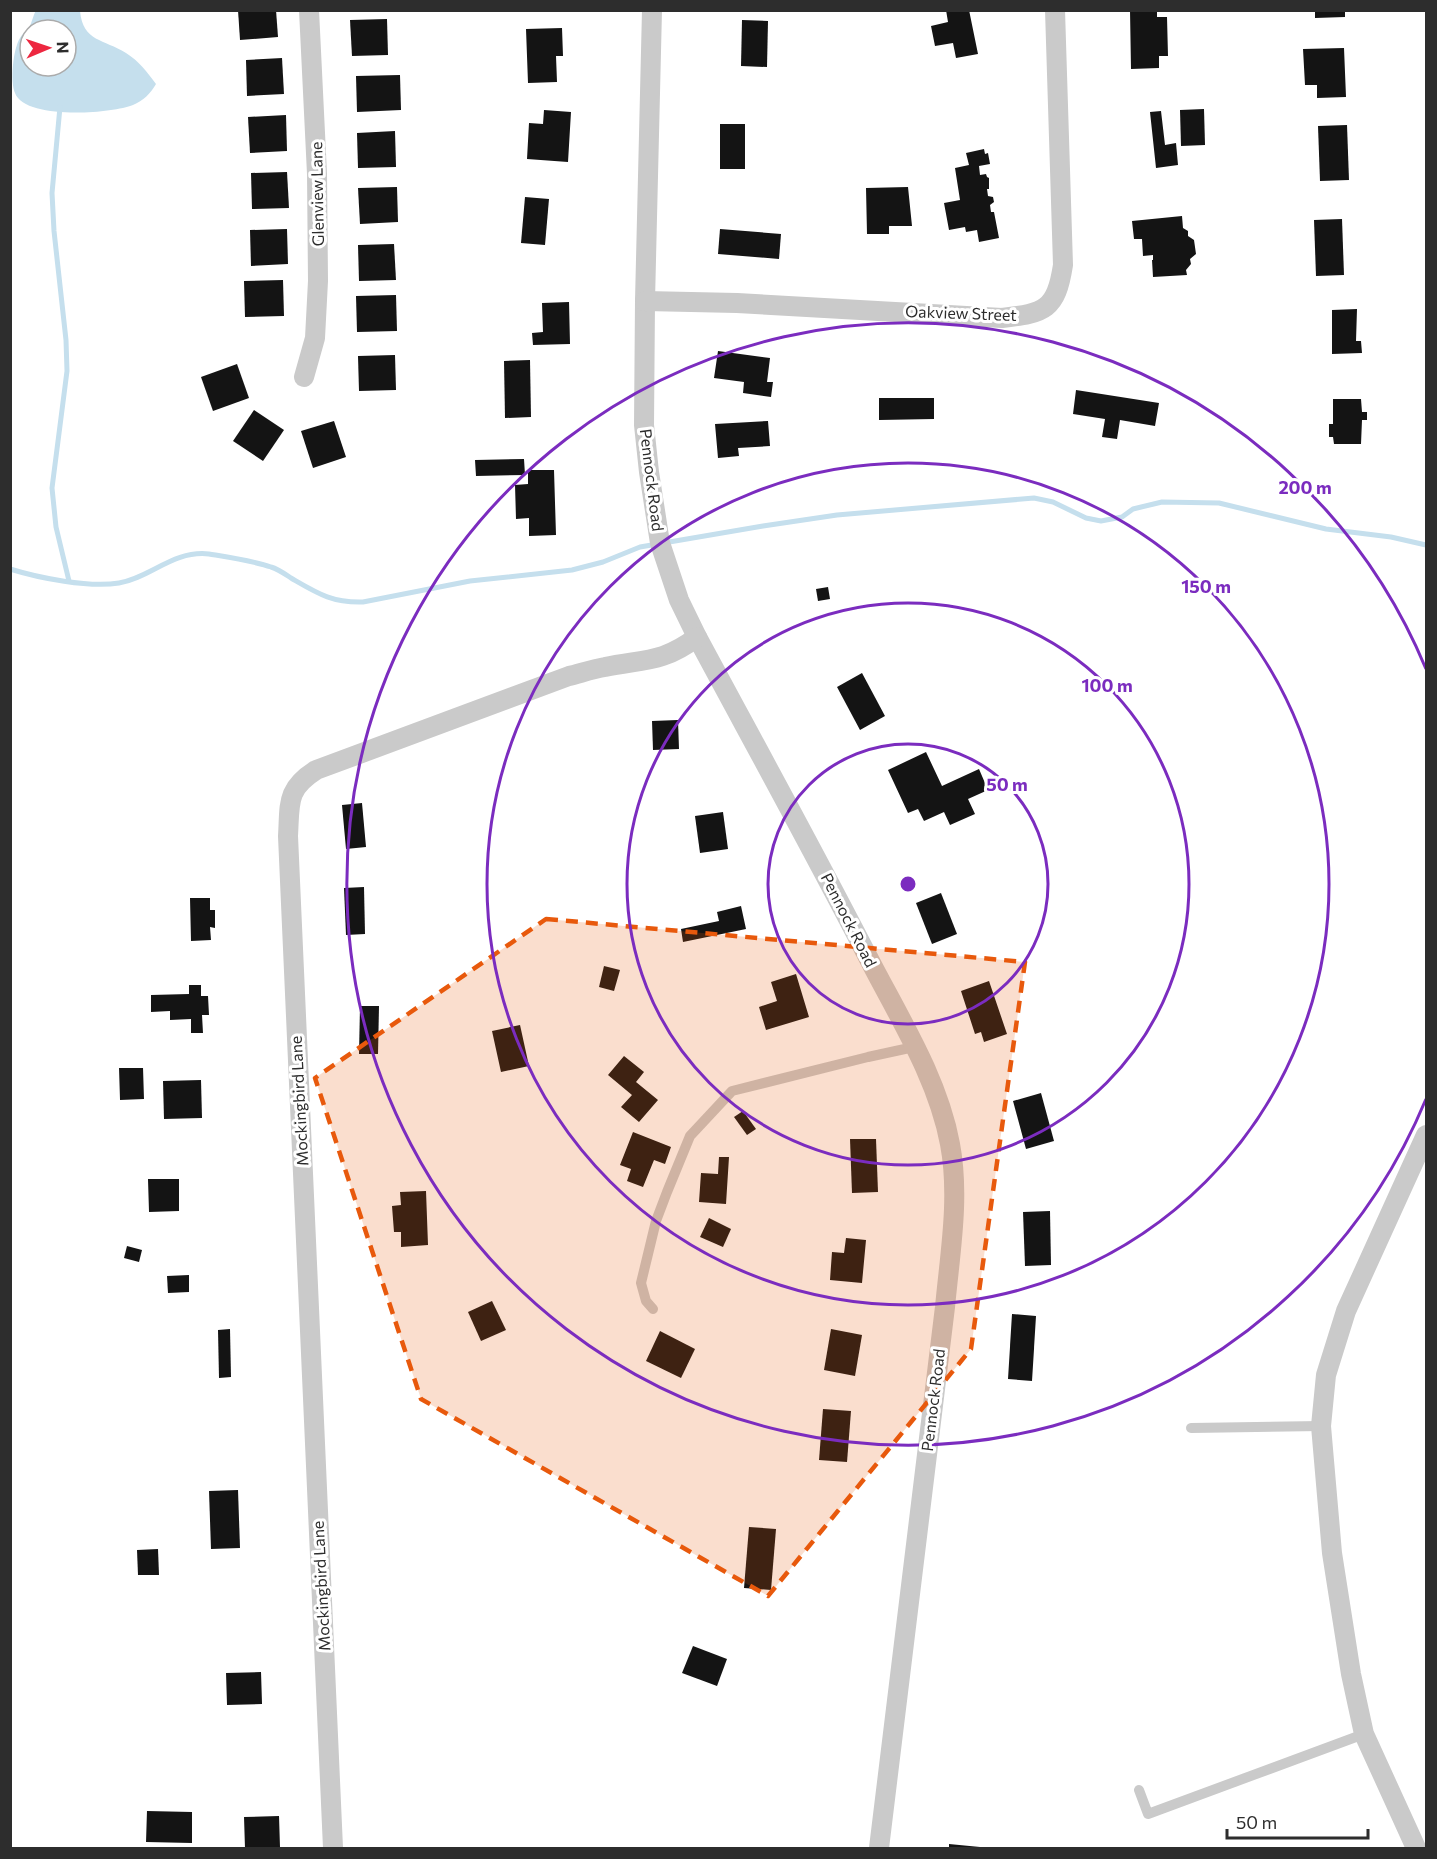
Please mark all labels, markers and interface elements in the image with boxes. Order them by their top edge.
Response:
north arrow [18,18,78,78]
text: N [54,41,73,54]
street label: Glenview Lane [306,141,327,247]
street label: Oakview Street [905,301,1018,324]
street label: Pennock Road [637,428,668,532]
text: 200 m [1278,476,1332,498]
text: 150 m [1181,575,1231,597]
text: 100 m [1081,674,1133,696]
text: 50 m [986,773,1028,795]
street label: Pennock Road [818,870,881,970]
centre of rings [898,874,918,894]
street label: Mockingbird Lane [286,1035,311,1167]
street label: Pennock Road [917,1348,948,1452]
street label: Mockingbird Lane [308,1520,333,1652]
scale bar [1227,1802,1368,1840]
text: 50 m [1236,1811,1277,1833]

